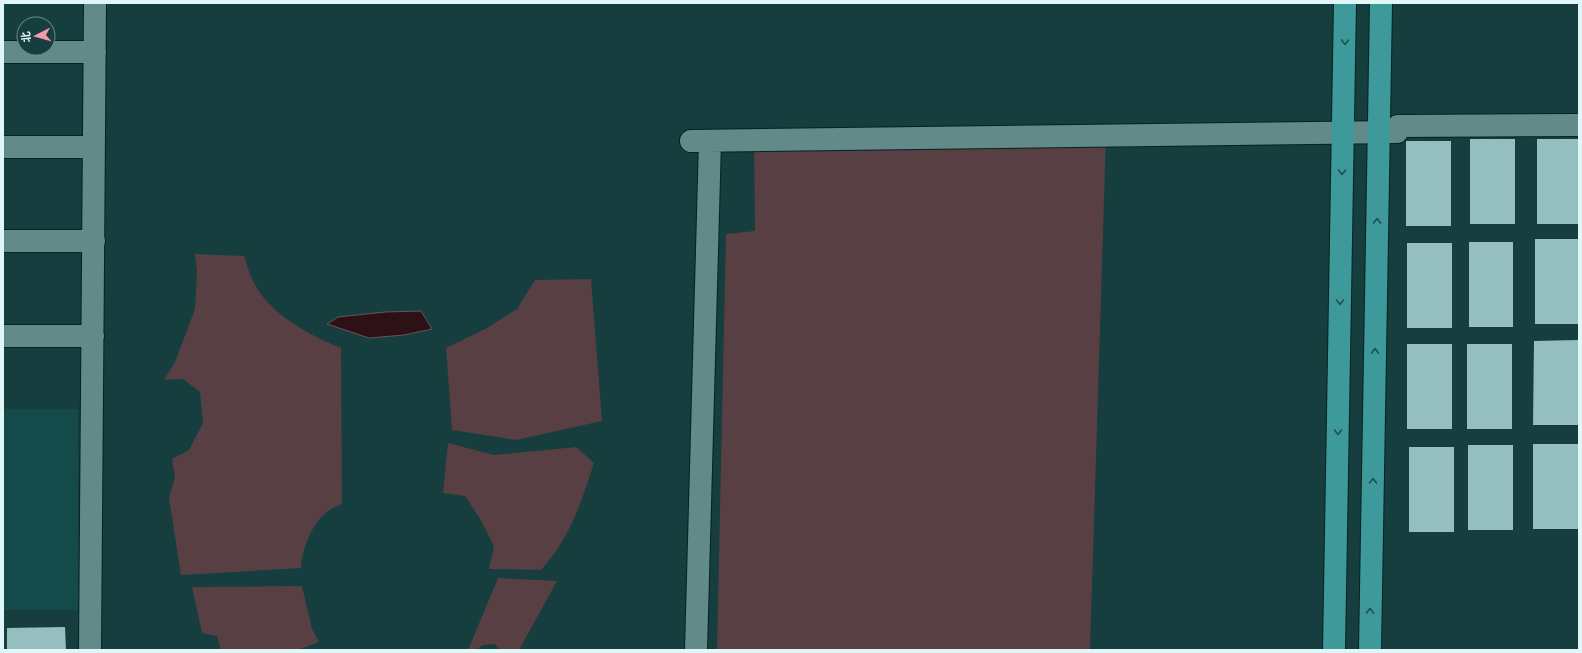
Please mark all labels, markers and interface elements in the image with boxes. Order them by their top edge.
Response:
north arrow [16,16,56,56]
text: 北 [18,31,35,43]
one-way arrow [1341,39,1349,45]
one-way arrow [1338,169,1346,175]
one-way arrow [1373,218,1381,224]
one-way arrow [1336,299,1344,305]
one-way arrow [1371,348,1379,354]
one-way arrow [1334,429,1342,435]
one-way arrow [1369,478,1377,484]
one-way arrow [1366,608,1374,614]

